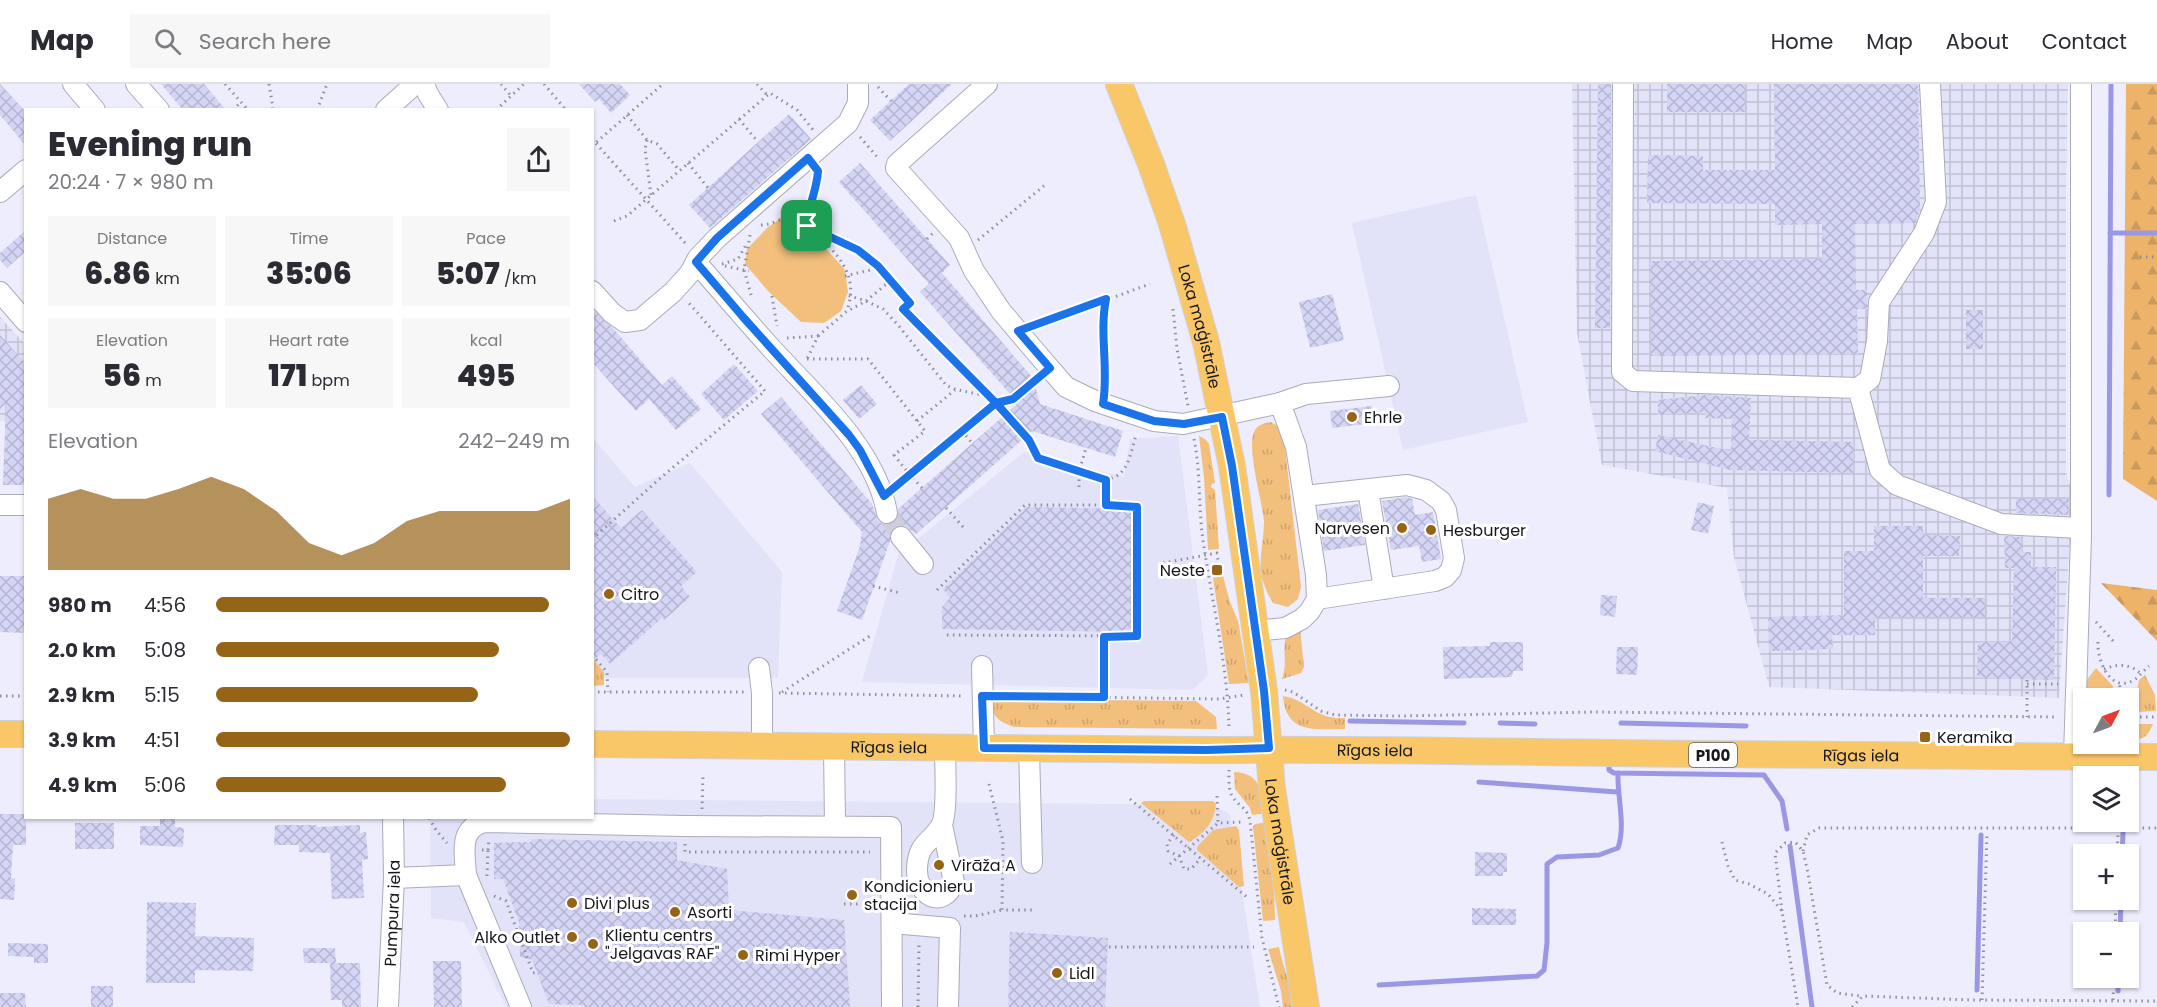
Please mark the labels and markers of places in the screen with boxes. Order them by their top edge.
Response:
pin [781,200,832,251]
place label: Ehrle [1364,406,1402,429]
marker: Ehrle [1345,410,1359,424]
place label: Narvesen [1315,517,1390,540]
place label: Hesburger [1443,519,1526,542]
marker: Narvesen [1395,521,1409,535]
marker: Hesburger [1424,523,1438,537]
place label: Neste [1160,559,1205,582]
marker: Neste [1210,563,1224,577]
place label: Citro [621,583,659,606]
marker: Citro [602,587,616,601]
place label: Keramika [1937,726,2013,749]
marker: Keramika [1918,730,1932,744]
place label: Virāža A [951,854,1016,877]
marker: Virāža A [932,858,946,872]
place label: Kondicionieru stacija [864,875,973,916]
marker: Kondicionieru stacija [845,888,859,902]
place label: Divi plus [584,892,650,915]
marker: Divi plus [565,896,579,910]
place label: Asorti [687,901,732,924]
marker: Asorti [668,905,682,919]
place label: Klientu centrs "Jelgavas RAF" [605,924,720,965]
place label: Alko Outlet [474,926,560,949]
marker: Alko Outlet [565,930,579,944]
marker: Klientu centrs "Jelgavas RAF" [586,937,600,951]
place label: Rimi Hyper [755,944,840,967]
marker: Rimi Hyper [736,948,750,962]
place label: Lidl [1069,962,1095,985]
marker: Lidl [1050,966,1064,980]

